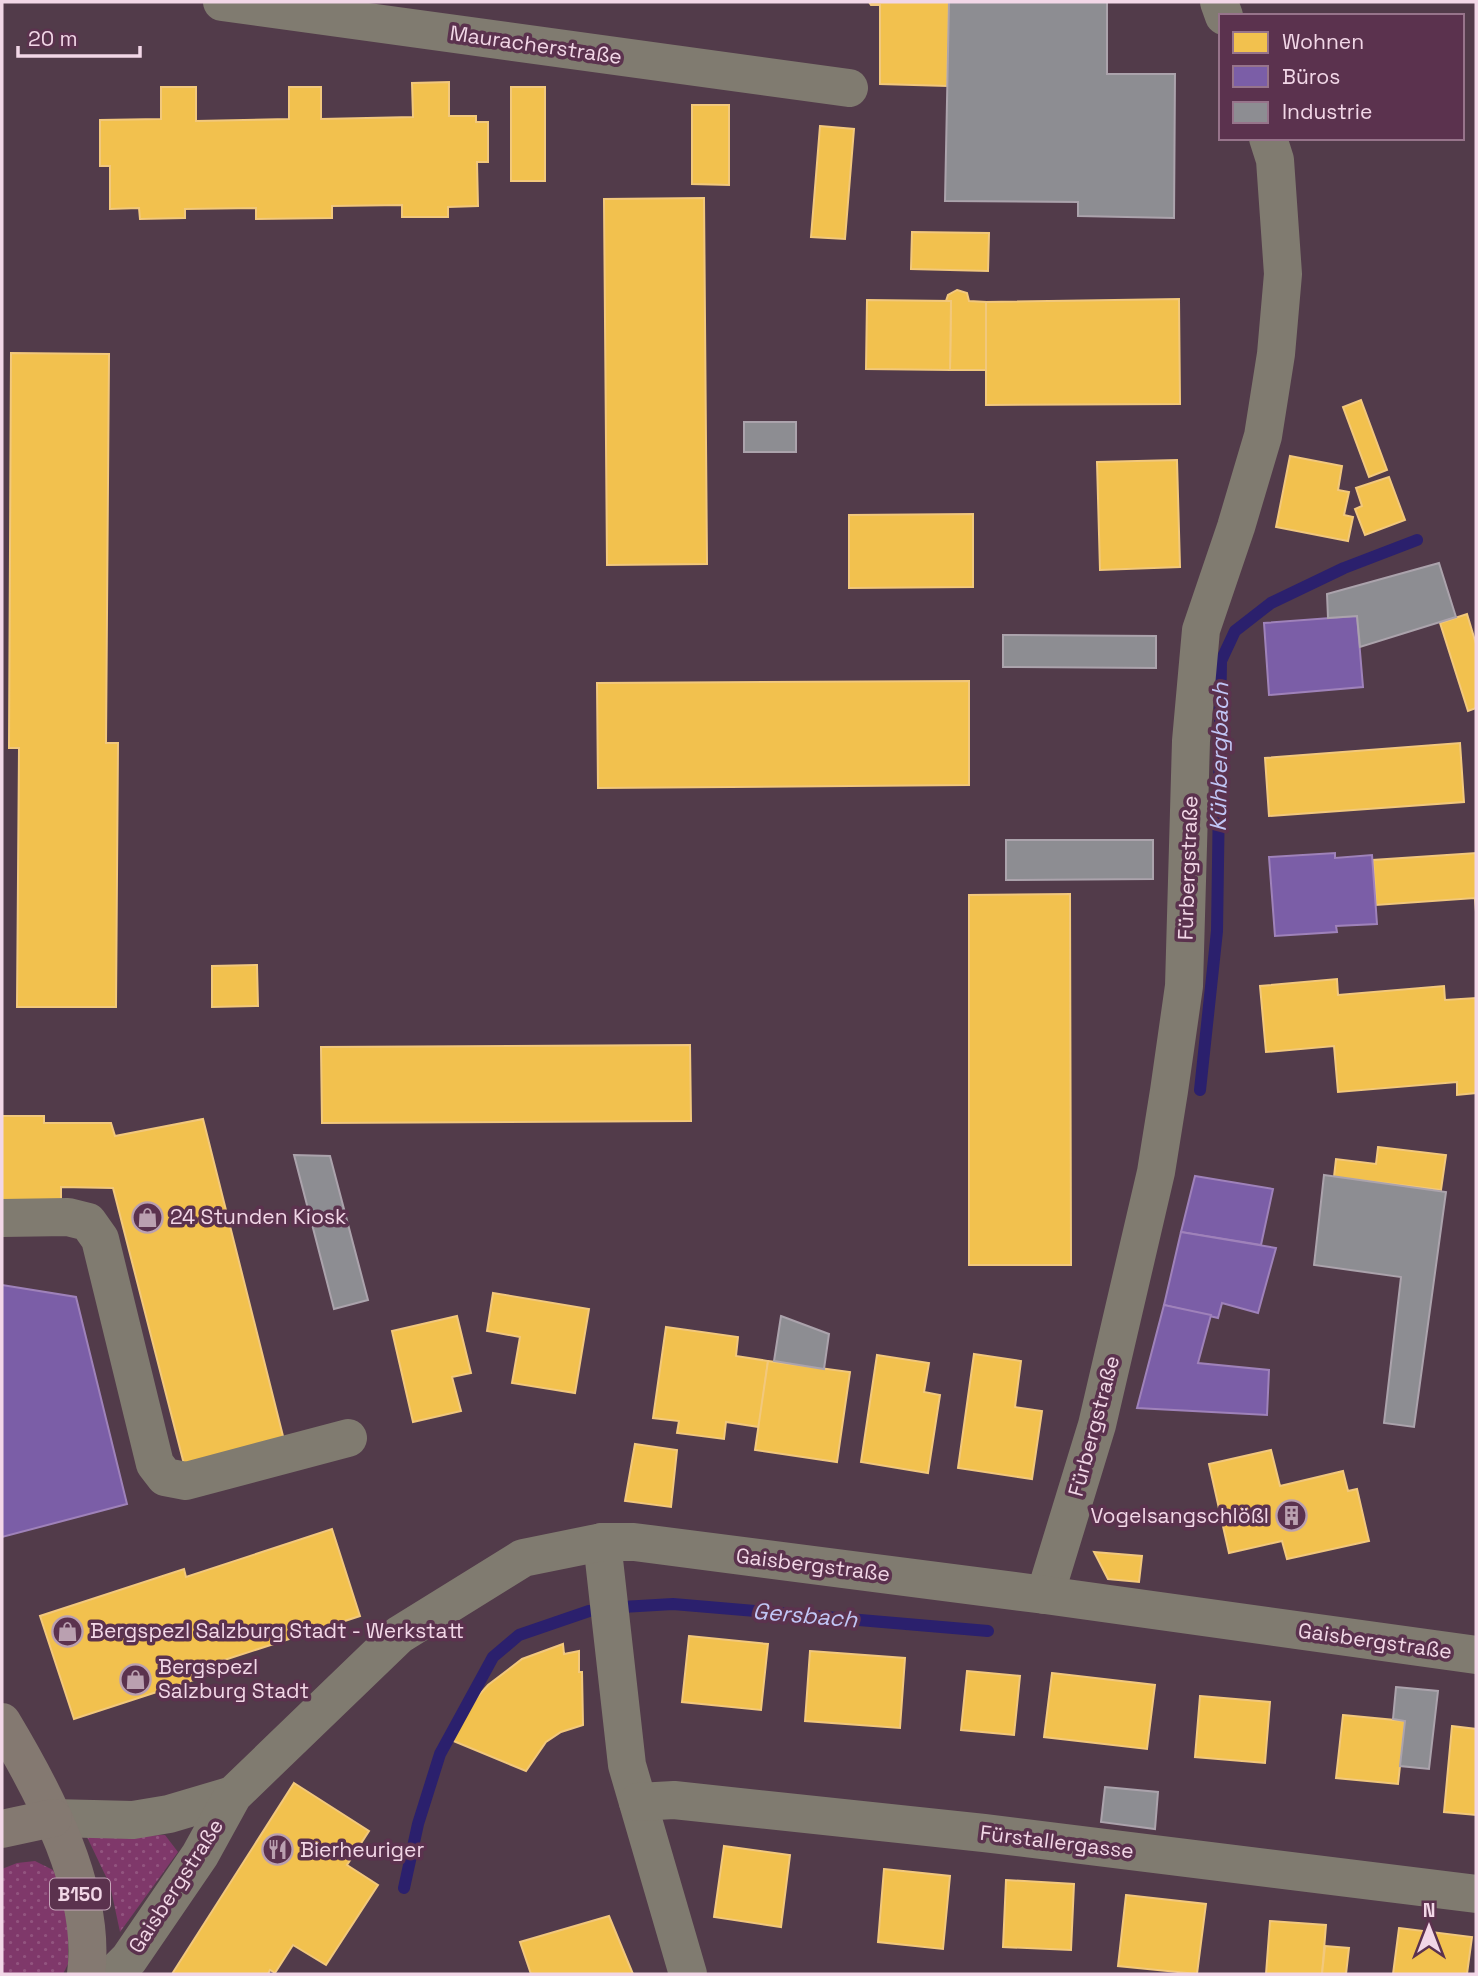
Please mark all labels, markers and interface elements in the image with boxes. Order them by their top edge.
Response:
scale bar [18,14,140,58]
legend [1219,14,1464,140]
street label: Mauracherstraße [448,19,624,70]
text: 20 m [28,25,78,52]
text: Wohnen [1282,28,1364,55]
text: Büros [1282,63,1340,90]
text: Industrie [1282,98,1372,125]
water label: Kühbergbach [1203,681,1235,832]
street label: Fürbergstraße [1171,795,1204,941]
shop icon: 24 Stunden Kiosk [130,1200,164,1234]
place label: 24 Stunden Kiosk [170,1203,346,1230]
street label: Fürbergstraße [1062,1352,1125,1499]
building icon: Vogelsangschlößl [1275,1499,1309,1533]
place label: Vogelsangschlößl [1090,1502,1269,1529]
street label: Gaisbergstraße [735,1542,892,1587]
water label: Gersbach [751,1595,859,1635]
shop icon: Bergspezl Salzburg Stadt - Werkstatt [50,1614,84,1648]
street label: Gaisbergstraße [1297,1616,1454,1665]
place label: Bergspezl Salzburg Stadt - Werkstatt [90,1617,464,1644]
place label: Bergspezl Salzburg Stadt [158,1653,309,1704]
shop icon: Bergspezl Salzburg Stadt [118,1662,152,1696]
street label: Gaisbergstraße [122,1813,229,1958]
street label: Fürstallergasse [979,1819,1135,1864]
restaurant icon: Bierheuriger [260,1833,294,1867]
place label: Bierheuriger [300,1836,425,1863]
road number: B150 [50,1878,110,1910]
north arrow [1394,1892,1464,1962]
text: N [1423,1898,1435,1923]

